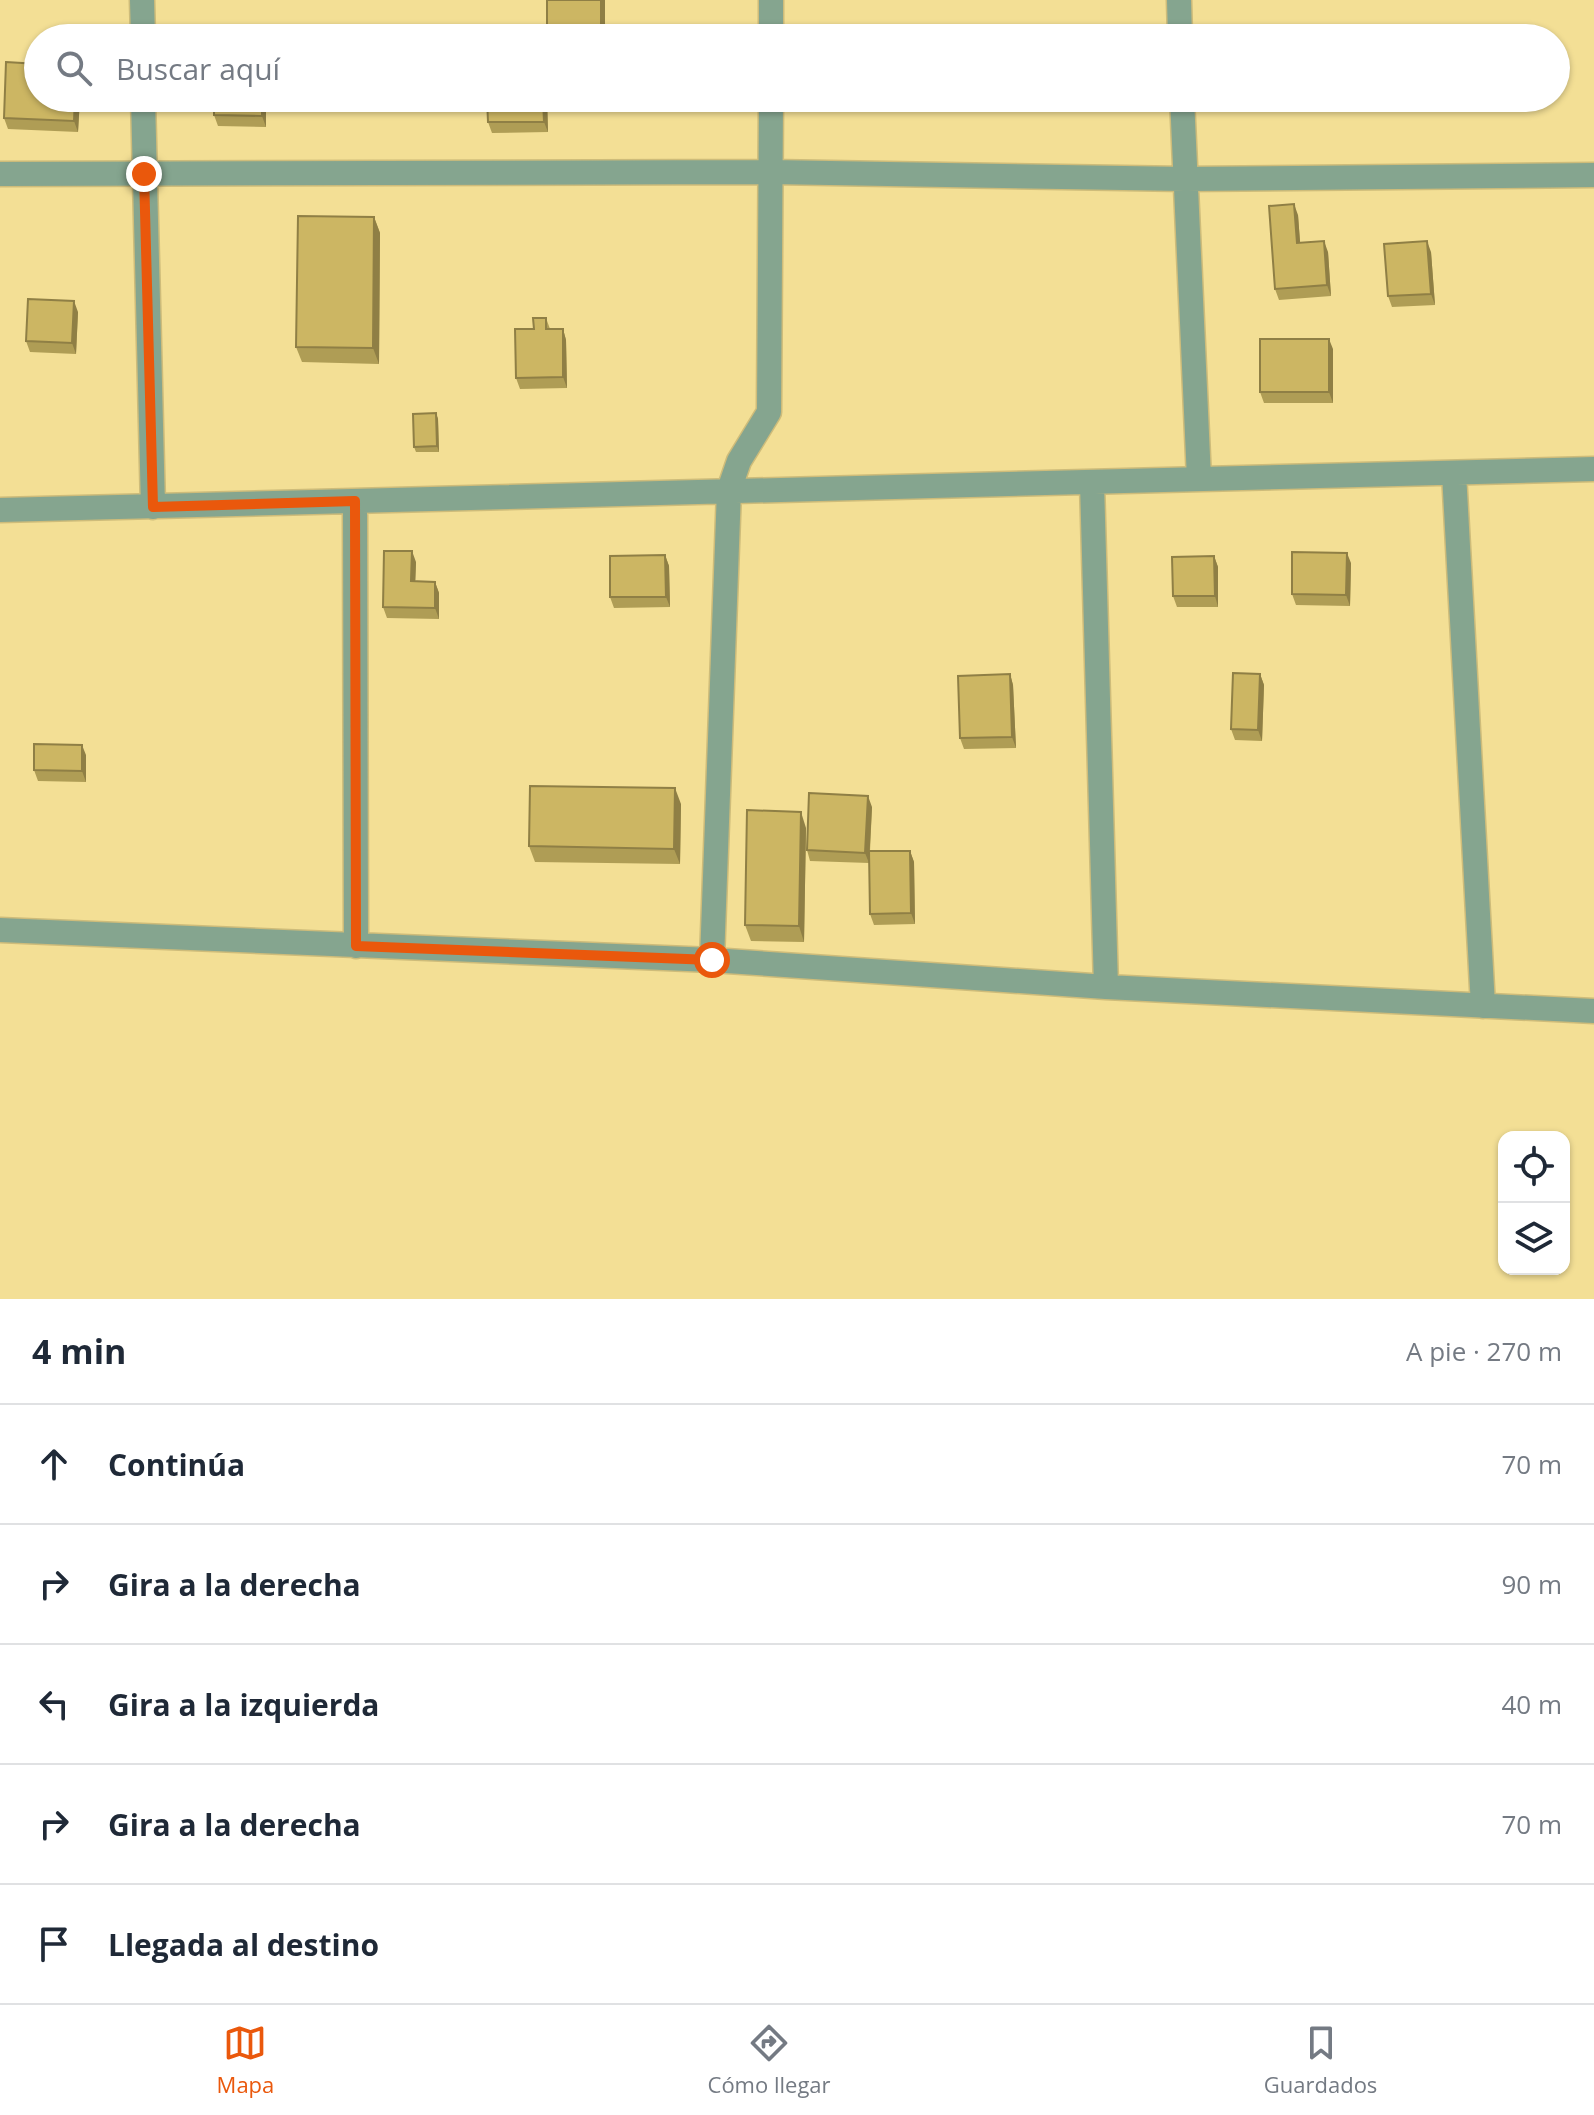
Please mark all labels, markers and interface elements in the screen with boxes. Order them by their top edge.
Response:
search box [24,24,1570,112]
icon: search [52,46,96,90]
text: Buscar aquí [116,48,280,89]
route end [126,156,162,192]
route start [694,942,730,978]
map controls [1498,1131,1570,1275]
button: locate [1498,1131,1570,1203]
button: layers [1498,1203,1570,1275]
text: 4 min [32,1328,126,1374]
text: A pie · 270 m [1406,1333,1562,1369]
icon: ahead [32,1442,76,1486]
text: Continúa [108,1444,245,1485]
text: 70 m [1501,1446,1562,1482]
icon: right [32,1562,76,1606]
text: Gira a la derecha [108,1564,361,1605]
text: 90 m [1501,1566,1562,1602]
icon: left [32,1682,76,1726]
text: Gira a la izquierda [108,1684,380,1725]
text: 40 m [1501,1686,1562,1722]
icon: right [32,1802,76,1846]
text: Gira a la derecha [108,1804,361,1845]
text: 70 m [1501,1806,1562,1842]
icon: arrive [32,1922,76,1966]
text: Llegada al destino [108,1924,379,1965]
tab: Mapa [217,2021,274,2099]
tab: Cómo llegar [708,2021,831,2099]
tab: Guardados [1264,2021,1377,2099]

